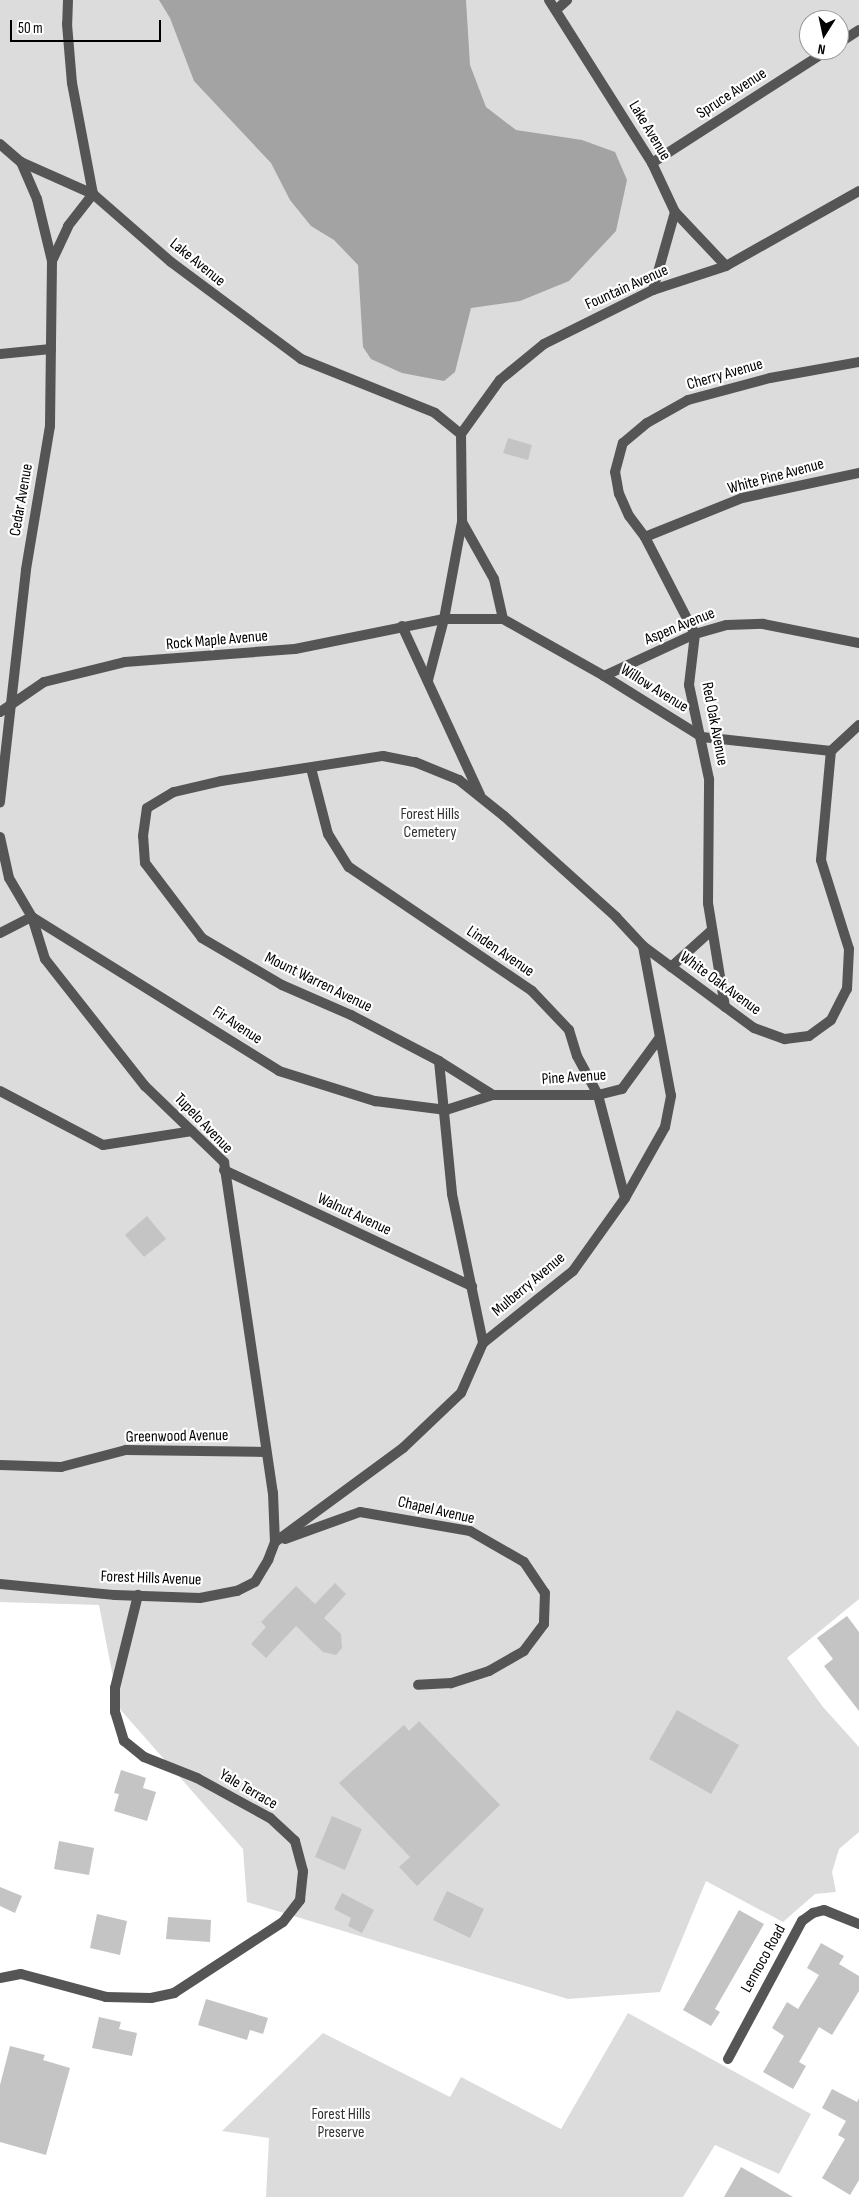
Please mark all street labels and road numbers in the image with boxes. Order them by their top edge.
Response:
street label: Spruce Avenue [694,64,770,124]
street label: Lake Avenue [624,98,674,164]
street label: Lake Avenue [165,235,229,291]
street label: Fountain Avenue [583,261,671,315]
street label: Cherry Avenue [685,355,765,395]
street label: White Pine Avenue [726,455,826,499]
street label: Cedar Avenue [6,462,38,538]
street label: Aspen Avenue [642,604,718,650]
street label: Rock Maple Avenue [165,627,269,655]
street label: Willow Avenue [616,661,692,717]
street label: Red Oak Avenue [697,681,731,767]
street label: Linden Avenue [463,922,537,982]
street label: White Oak Avenue [676,948,764,1020]
street label: Mount Warren Avenue [261,949,375,1017]
street label: Fir Avenue [208,1003,266,1049]
street label: Pine Avenue [541,1066,607,1090]
street label: Tupelo Avenue [170,1090,236,1158]
street label: Walnut Avenue [314,1190,394,1240]
street label: Mulberry Avenue [489,1249,569,1321]
street label: Greenwood Avenue [126,1427,228,1447]
street label: Chapel Avenue [396,1493,476,1529]
street label: Forest Hills Avenue [100,1568,202,1590]
street label: Yale Terrace [216,1766,280,1814]
street label: Lennoco Road [737,1922,791,1996]

